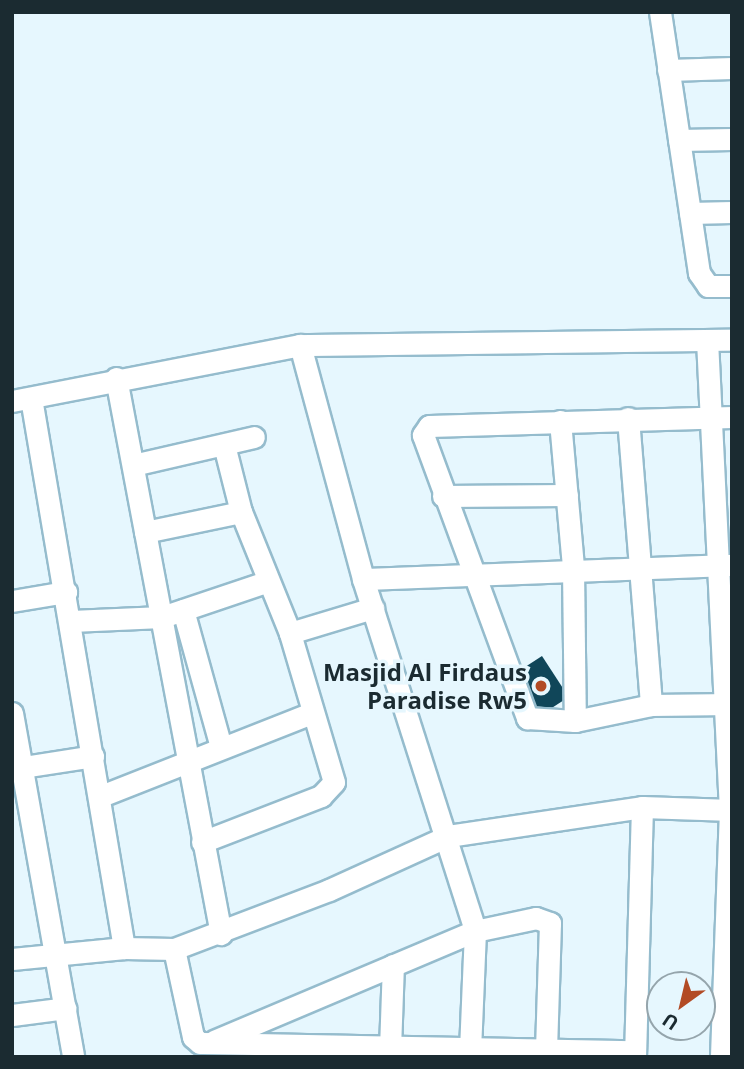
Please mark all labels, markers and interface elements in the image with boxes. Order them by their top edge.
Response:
place label: Masjid Al Firdaus Paradise Rw5 [323,658,527,714]
marker: Masjid Al Firdaus Paradise Rw5 [533,678,549,694]
north arrow [646,971,716,1041]
text: U [657,1007,684,1037]

